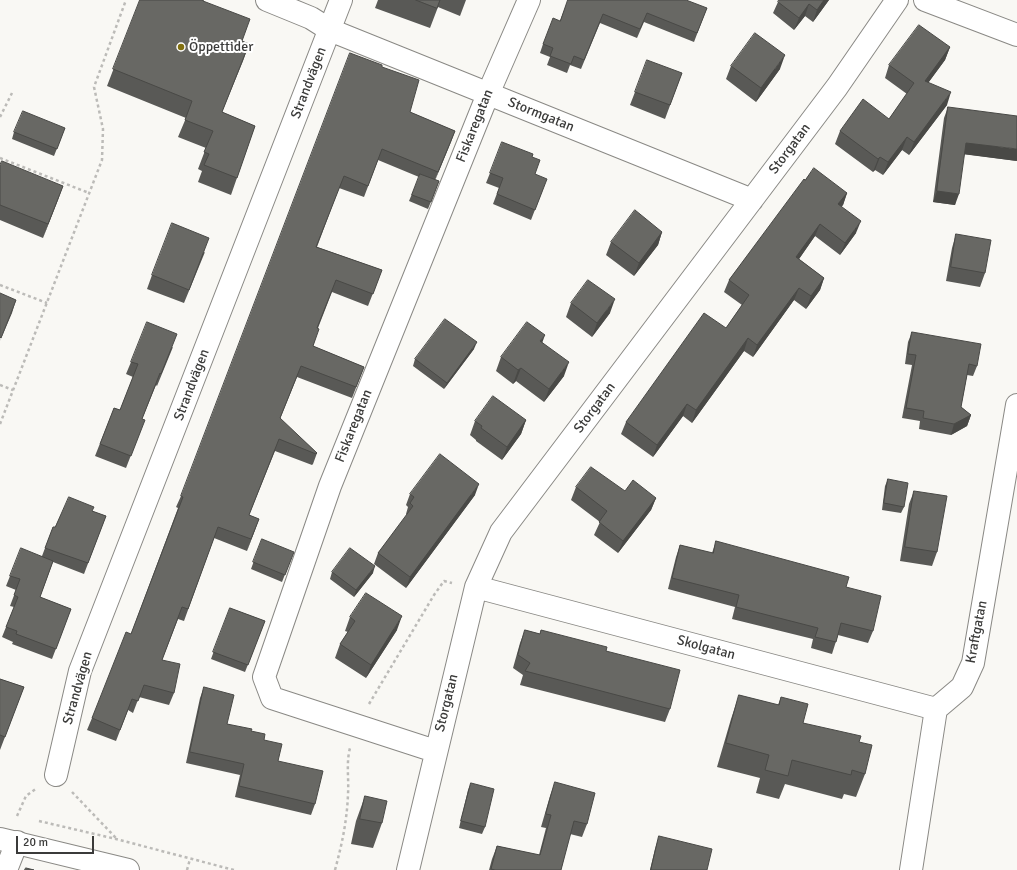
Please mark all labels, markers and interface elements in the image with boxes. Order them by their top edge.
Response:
place label: Öppettider [189,39,253,55]
marker: Öppettider [176,42,186,52]
street label: Strandvägen [288,45,330,121]
street label: Fiskaregatan [453,87,497,165]
street label: Stormgatan [505,94,577,136]
street label: Storgatan [766,120,814,178]
street label: Strandvägen [171,347,213,423]
street label: Storgatan [571,379,619,437]
street label: Fiskaregatan [332,387,376,465]
street label: Kraftgatan [963,599,991,665]
street label: Skolgatan [675,632,737,664]
street label: Strandvägen [60,649,96,727]
street label: Storgatan [432,672,462,734]
scale bar [18,828,96,854]
text: 20 m [23,835,48,850]

